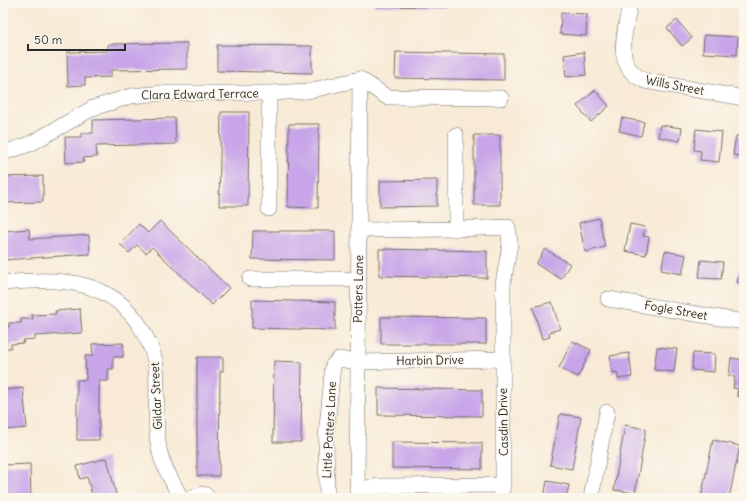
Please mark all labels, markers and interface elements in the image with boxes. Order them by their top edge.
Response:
scale bar [28,26,125,52]
text: 50 m [34,32,63,47]
street label: Wills Street [644,72,706,98]
street label: Clara Edward Terrace [141,85,259,103]
street label: Potters Lane [350,255,366,323]
street label: Fogle Street [643,297,709,323]
street label: Harbin Drive [396,352,464,368]
street label: Gildar Street [147,362,165,430]
street label: Little Potters Lane [319,381,339,479]
street label: Casdin Drive [495,388,511,456]

